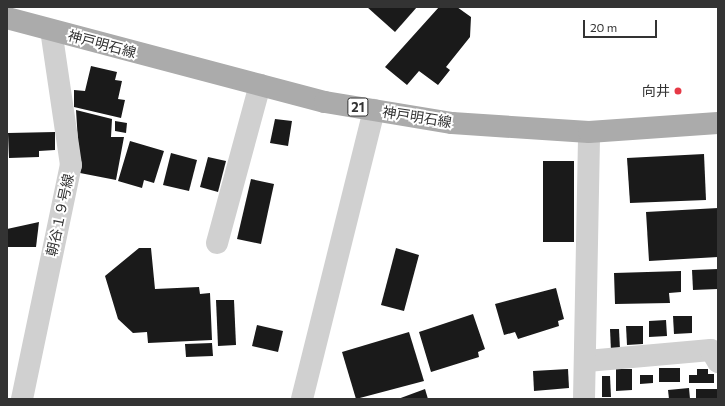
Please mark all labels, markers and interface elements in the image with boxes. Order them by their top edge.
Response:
scale bar [585,12,659,38]
text: 20 m [590,20,617,34]
street label: 神戸明石線 [66,27,138,61]
place label: 向井 [642,83,670,99]
marker: 向井 [673,86,683,96]
road number: 21 [347,96,369,118]
street label: 神戸明石線 [381,103,453,131]
street label: 朝谷１９号線 [43,172,77,258]

